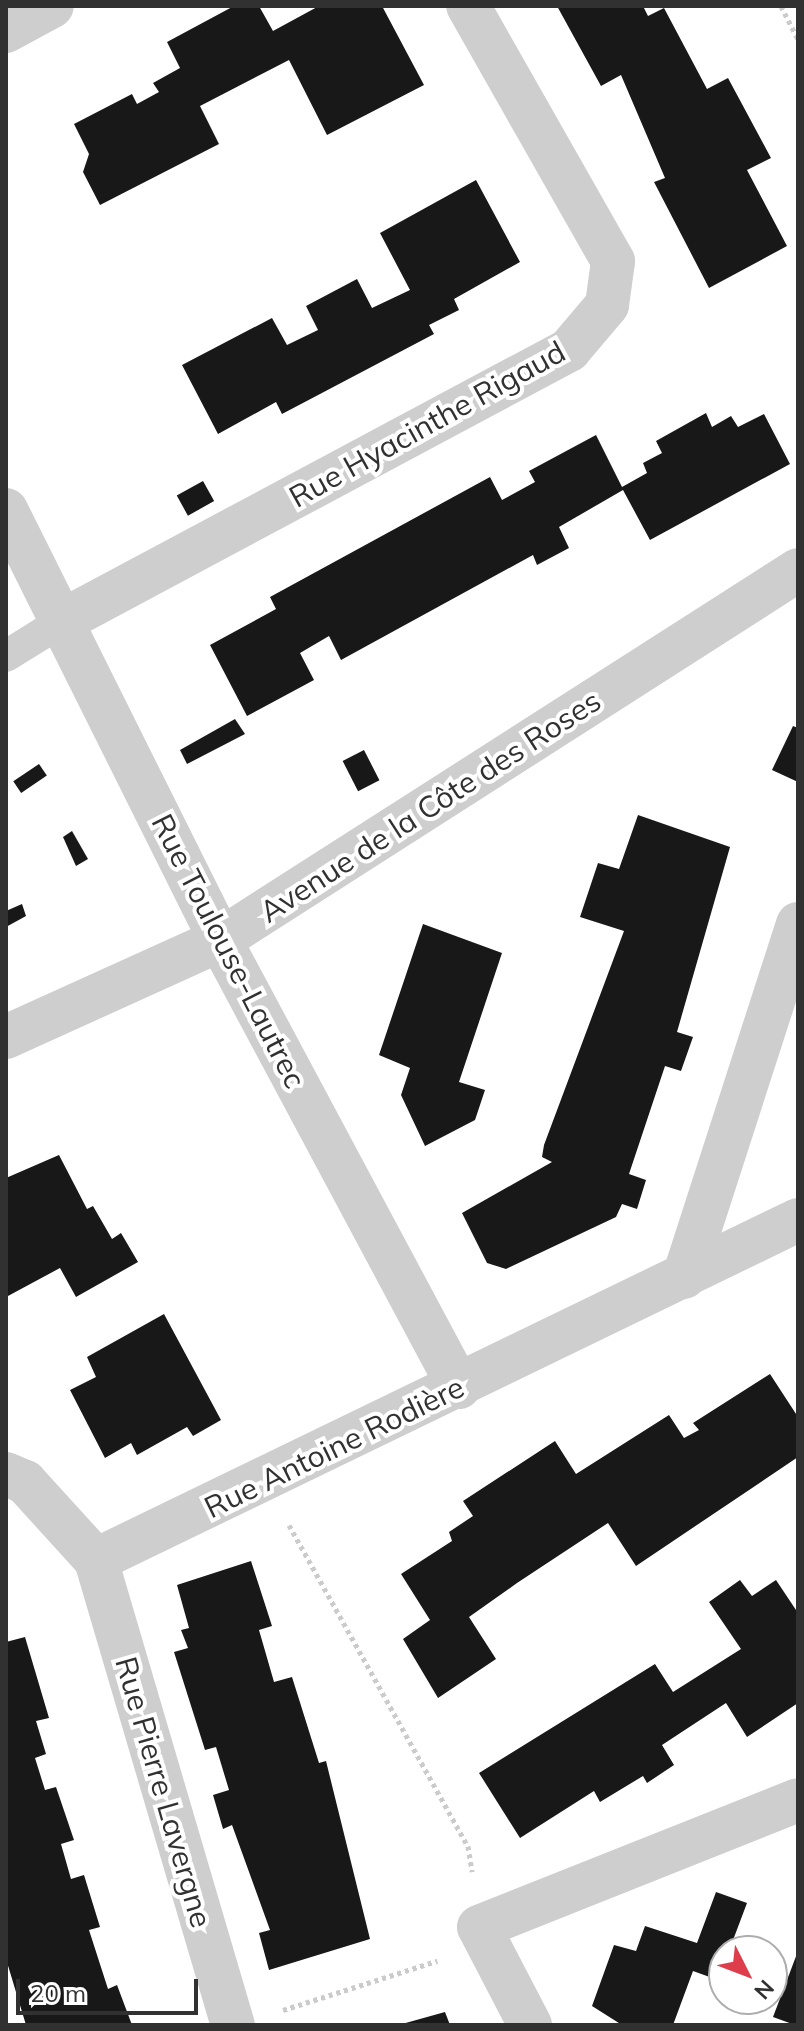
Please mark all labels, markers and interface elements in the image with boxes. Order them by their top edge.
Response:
street label: Rue Hyacinthe Rigaud [283,333,571,515]
street label: Avenue de la Côte des Roses [253,682,607,930]
street label: Rue Toulouse-Lautrec [144,808,314,1094]
street label: Rue Antoine Rodière [198,1369,470,1525]
street label: Rue Pierre Lavergne [108,1653,220,1931]
north arrow [708,1935,788,2015]
scale bar [20,1963,202,2013]
text: N [748,1974,780,2005]
text: 20 m [30,1978,86,2008]

